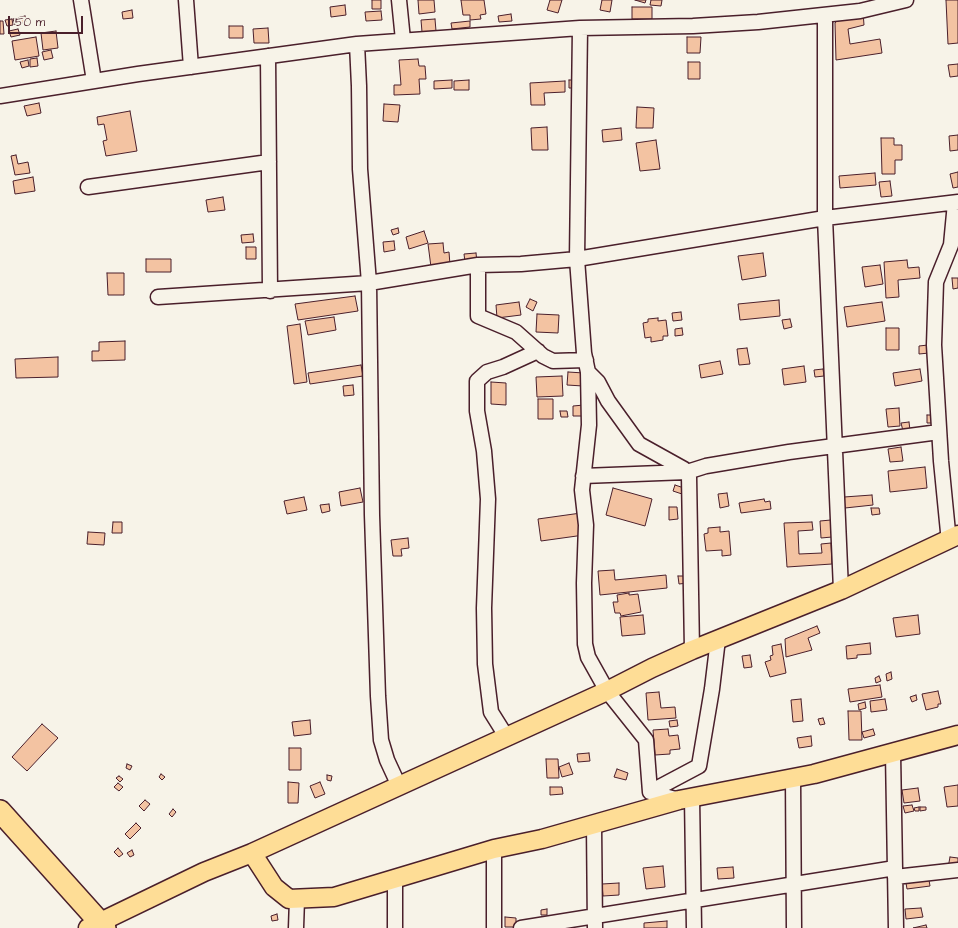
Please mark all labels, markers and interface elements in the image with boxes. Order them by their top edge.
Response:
scale bar [10,8,85,34]
text: 50 m [15,14,45,31]

